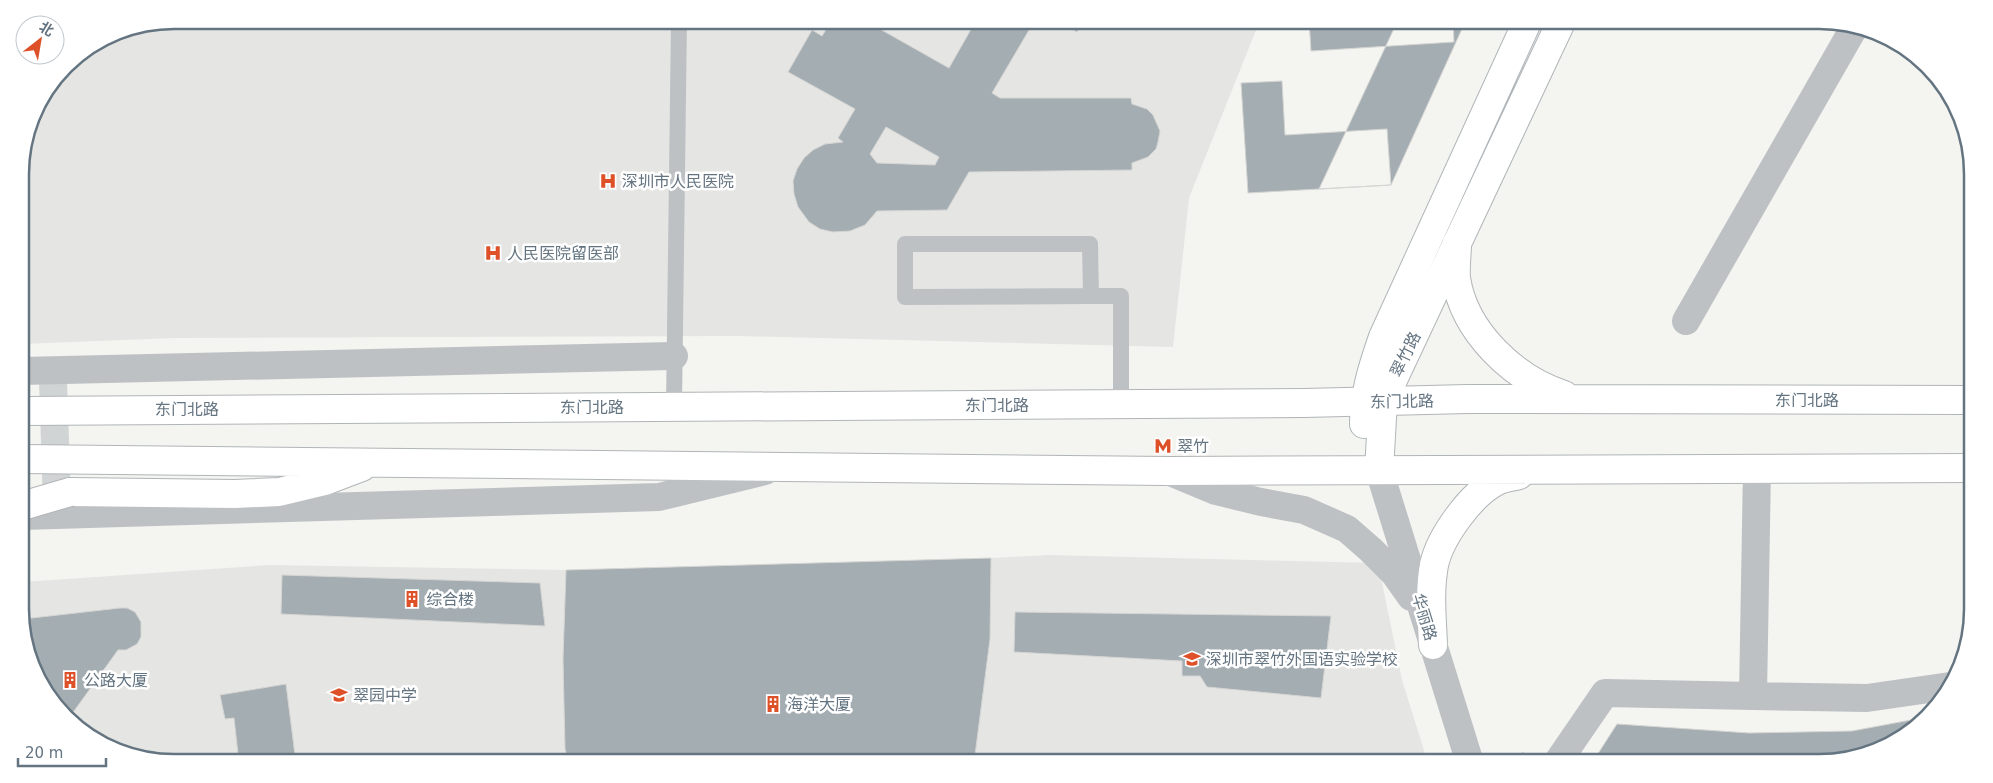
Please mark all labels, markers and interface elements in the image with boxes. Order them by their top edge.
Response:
north arrow [15,15,65,65]
text: 北 [37,18,57,39]
hospital icon: 深圳市人民医院 [598,171,618,191]
place label: 深圳市人民医院 [622,172,734,191]
hospital icon: 人民医院留医部 [483,243,503,263]
place label: 人民医院留医部 [507,244,619,263]
street label: 翠竹路 [1386,328,1425,380]
street label: 东门北路 [1370,391,1434,412]
street label: 东门北路 [1775,391,1839,410]
street label: 东门北路 [965,396,1029,415]
street label: 东门北路 [560,398,624,417]
street label: 东门北路 [155,400,219,419]
metro station icon: 翠竹 [1153,436,1173,456]
place label: 翠竹 [1177,437,1209,456]
building icon: 综合楼 [402,589,422,609]
place label: 综合楼 [426,590,474,609]
street label: 华丽路 [1408,591,1441,643]
school or university icon: 深圳市翠竹外国语实验学校 [1182,649,1202,669]
place label: 深圳市翠竹外国语实验学校 [1206,650,1398,669]
building icon: 公路大厦 [60,670,80,690]
place label: 公路大厦 [84,671,148,690]
school or university icon: 翠园中学 [329,685,349,705]
place label: 翠园中学 [353,686,417,705]
building icon: 海洋大厦 [763,694,783,714]
place label: 海洋大厦 [787,695,851,714]
scale bar [18,736,105,768]
text: 20 m [25,744,63,762]

